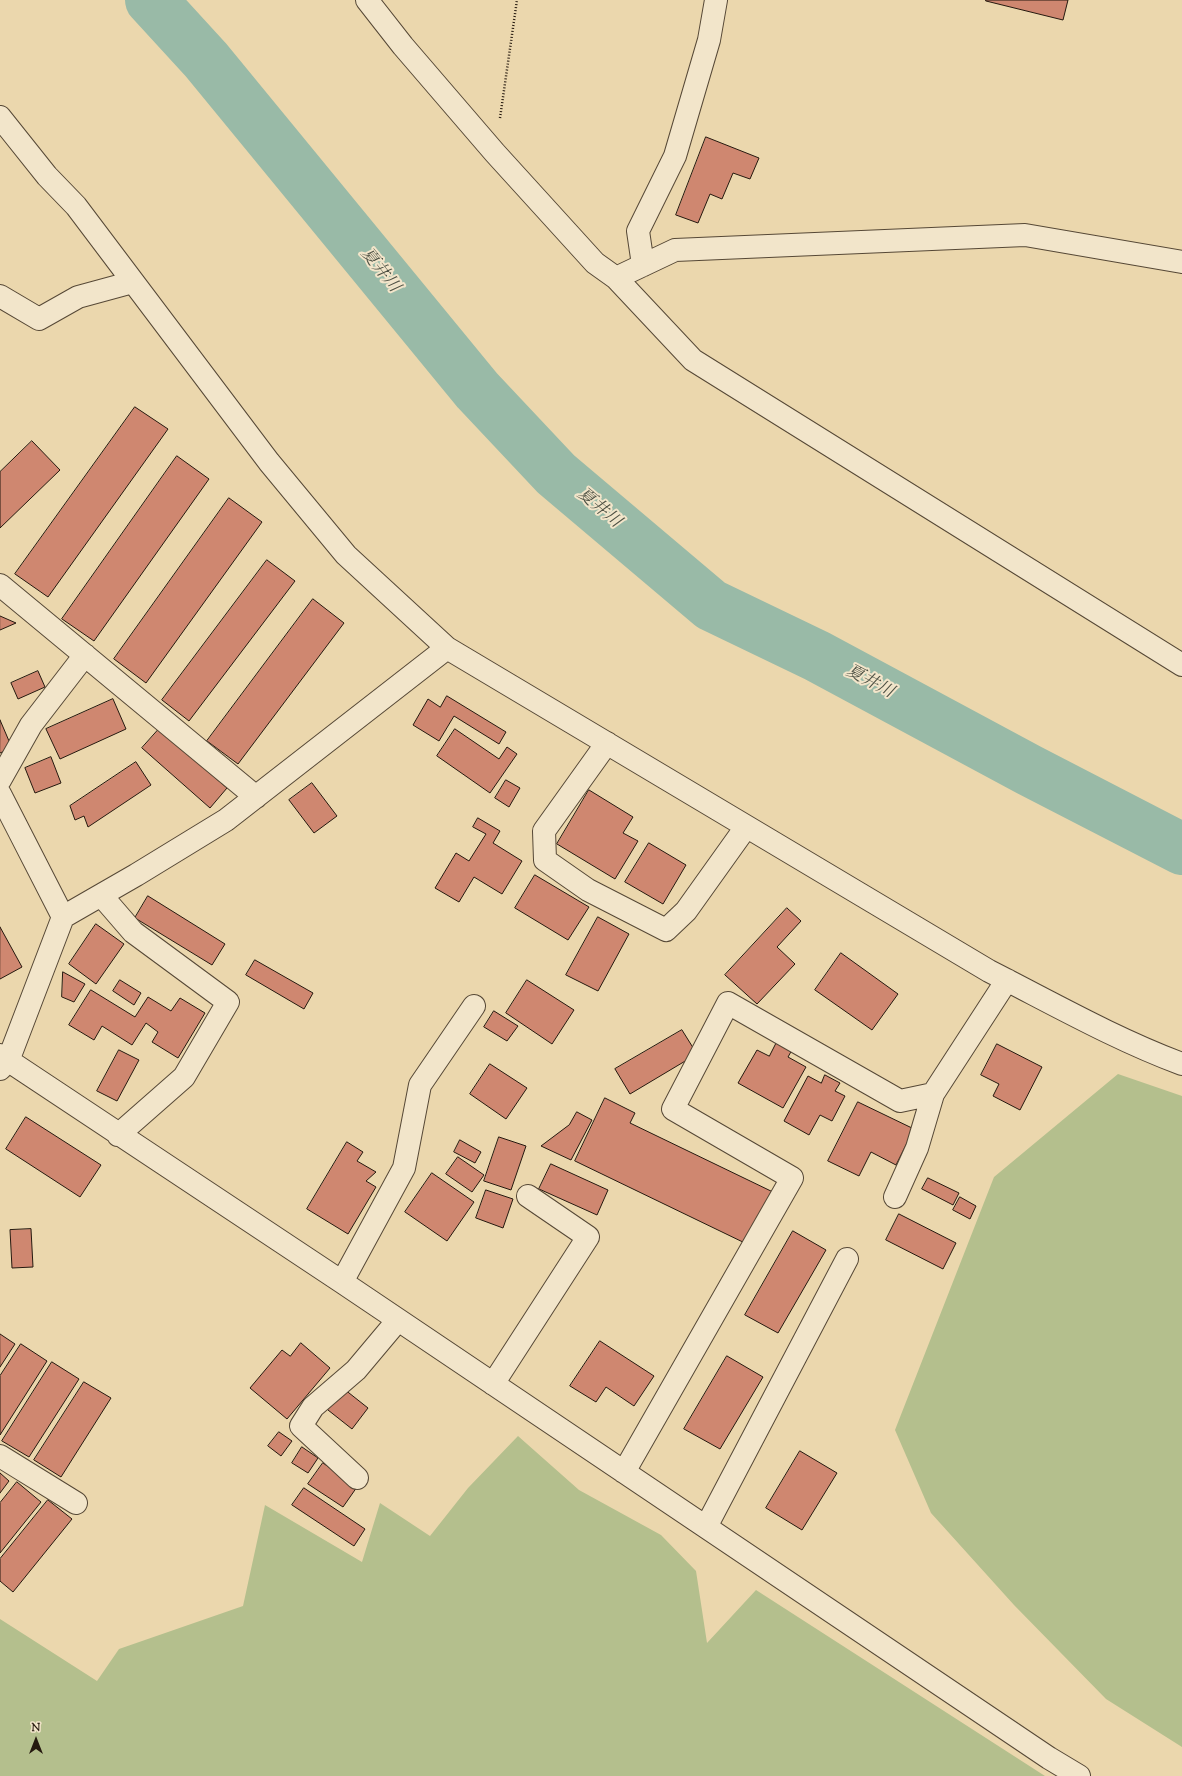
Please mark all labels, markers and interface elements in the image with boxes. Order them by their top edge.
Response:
water label: 夏井川 [355,245,403,297]
water label: 夏井川 [572,485,624,533]
water label: 夏井川 [842,662,896,704]
north arrow [16,1720,56,1760]
text: N [32,1720,40,1736]

